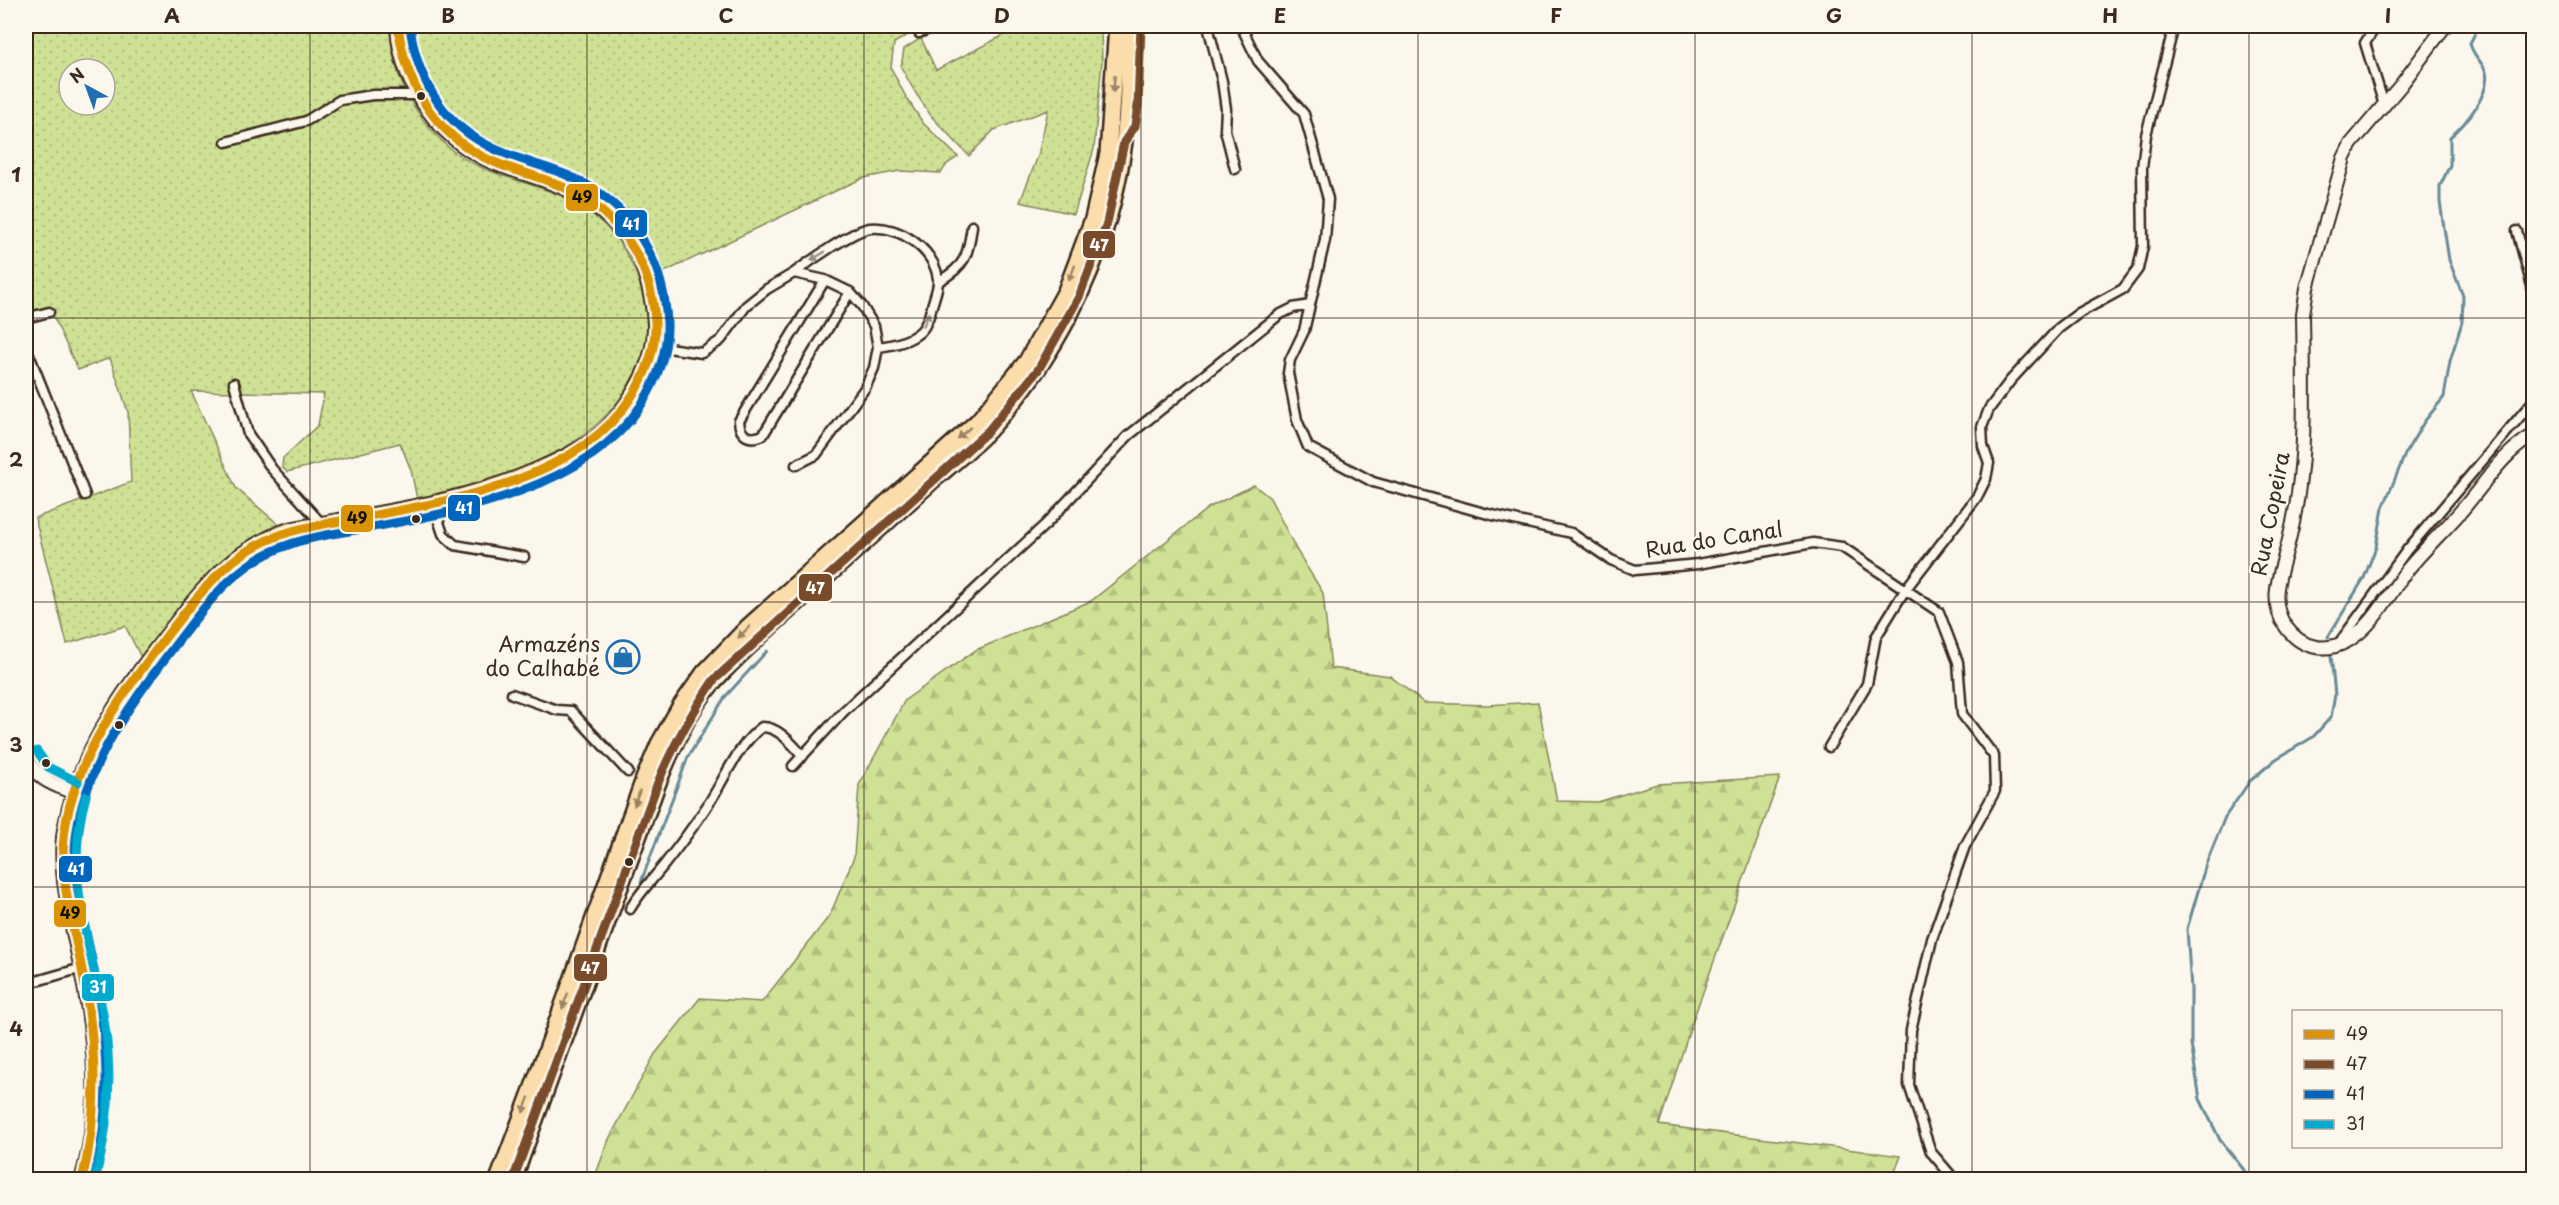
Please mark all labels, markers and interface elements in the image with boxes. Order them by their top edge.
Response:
text: A [164,0,180,30]
text: B [441,0,455,30]
text: C [718,0,734,30]
text: D [994,0,1010,30]
text: E [1274,0,1286,30]
text: F [1550,0,1562,30]
text: G [1826,0,1842,30]
text: H [2102,0,2118,30]
text: I [2385,0,2391,30]
north arrow [57,57,117,117]
text: N [64,62,89,88]
one-way arrow [1109,74,1119,93]
unlabelled marker [415,90,427,102]
text: 1 [11,159,21,189]
line badge: 49 [565,183,599,212]
text: 49 [572,184,592,208]
line badge: 41 [614,209,648,238]
text: 41 [622,211,640,235]
line badge: 47 [1082,230,1116,259]
text: 47 [1089,232,1109,256]
one-way arrow [810,250,826,261]
one-way arrow [1067,264,1077,282]
one-way arrow [922,312,931,329]
one-way arrow [957,426,972,439]
text: 2 [9,444,23,474]
street label: Rua Copeira [2241,448,2297,578]
line badge: 41 [447,494,481,522]
text: 41 [455,495,473,519]
line badge: 49 [340,504,374,533]
text: 49 [347,505,367,529]
street label: Rua do Canal [1643,511,1785,565]
unlabelled marker [410,513,422,525]
line badge: 47 [798,573,833,602]
text: 47 [805,575,825,599]
one-way arrow [738,624,752,638]
place label: Armazéns do Calhabé [485,627,600,683]
shop icon: Armazéns do Calhabé [605,639,641,675]
unlabelled marker [113,719,125,731]
text: 3 [9,729,23,759]
unlabelled marker [40,757,52,769]
one-way arrow [632,789,641,807]
line badge: 41 [58,855,93,883]
text: 41 [67,856,85,880]
unlabelled marker [623,856,635,868]
line badge: 49 [53,899,87,928]
text: 49 [60,900,80,924]
line badge: 47 [573,953,608,982]
text: 47 [580,955,600,979]
line badge: 31 [81,973,115,1002]
text: 31 [89,974,107,998]
one-way arrow [559,992,569,1010]
legend [2292,1010,2502,1148]
text: 4 [9,1013,23,1043]
text: 49 [2346,1019,2368,1046]
text: 47 [2346,1049,2368,1076]
text: 41 [2346,1079,2365,1106]
one-way arrow [521,1096,531,1114]
text: 31 [2346,1109,2365,1136]

